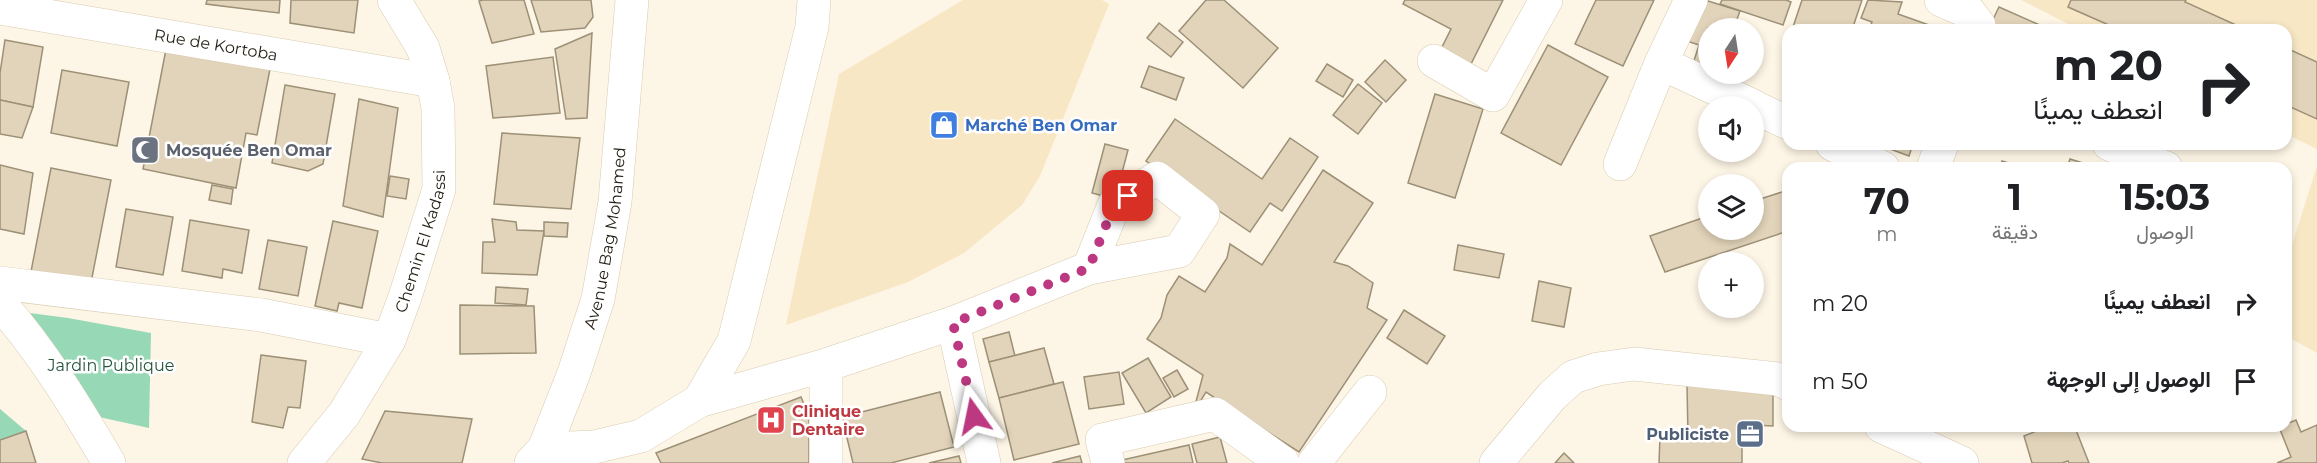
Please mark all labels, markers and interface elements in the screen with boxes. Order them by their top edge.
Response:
north arrow [1698,18,1764,84]
map controls [1698,18,1764,318]
street label: Rue de Kortoba [153,25,279,64]
text: 20 m [2054,39,2163,91]
icon: right [2184,48,2262,126]
text: انعطف يمينًا [2033,93,2163,126]
button: sound [1698,96,1764,162]
shop icon: Marché Ben Omar [928,109,960,141]
place label: Marché Ben Omar [965,116,1117,135]
mosque icon: Mosquée Ben Omar [129,134,161,166]
place label: Mosquée Ben Omar [166,141,332,160]
street label: Avenue Bag Mohamed [579,146,629,331]
street label: Chemin El Kadassi [391,170,449,315]
pin [1102,170,1153,221]
button: layers [1698,174,1764,240]
text: 1 [2008,175,2022,219]
text: 15:03 [2120,175,2210,219]
icon: arrive [1111,179,1144,212]
text: 70 [1864,179,1910,223]
text: دقيقة [1992,220,2038,244]
text: الوصول [2136,220,2194,244]
text: m [1876,222,1897,246]
button: + [1698,252,1764,318]
icon: right [2229,287,2262,320]
text: انعطف يمينًا [2103,288,2211,315]
text: 20 m [1812,290,1868,317]
park label: Jardin Publique [47,356,174,375]
icon: arrive [2229,365,2262,398]
text: الوصول إلى الوجهة [2046,366,2211,393]
text: 50 m [1812,368,1868,395]
position arrow [942,384,1006,448]
place label: Clinique Dentaire [792,402,865,439]
hospital icon: Clinique Dentaire [755,404,787,436]
office icon: Publiciste [1734,418,1766,450]
place label: Publiciste [1646,425,1729,444]

